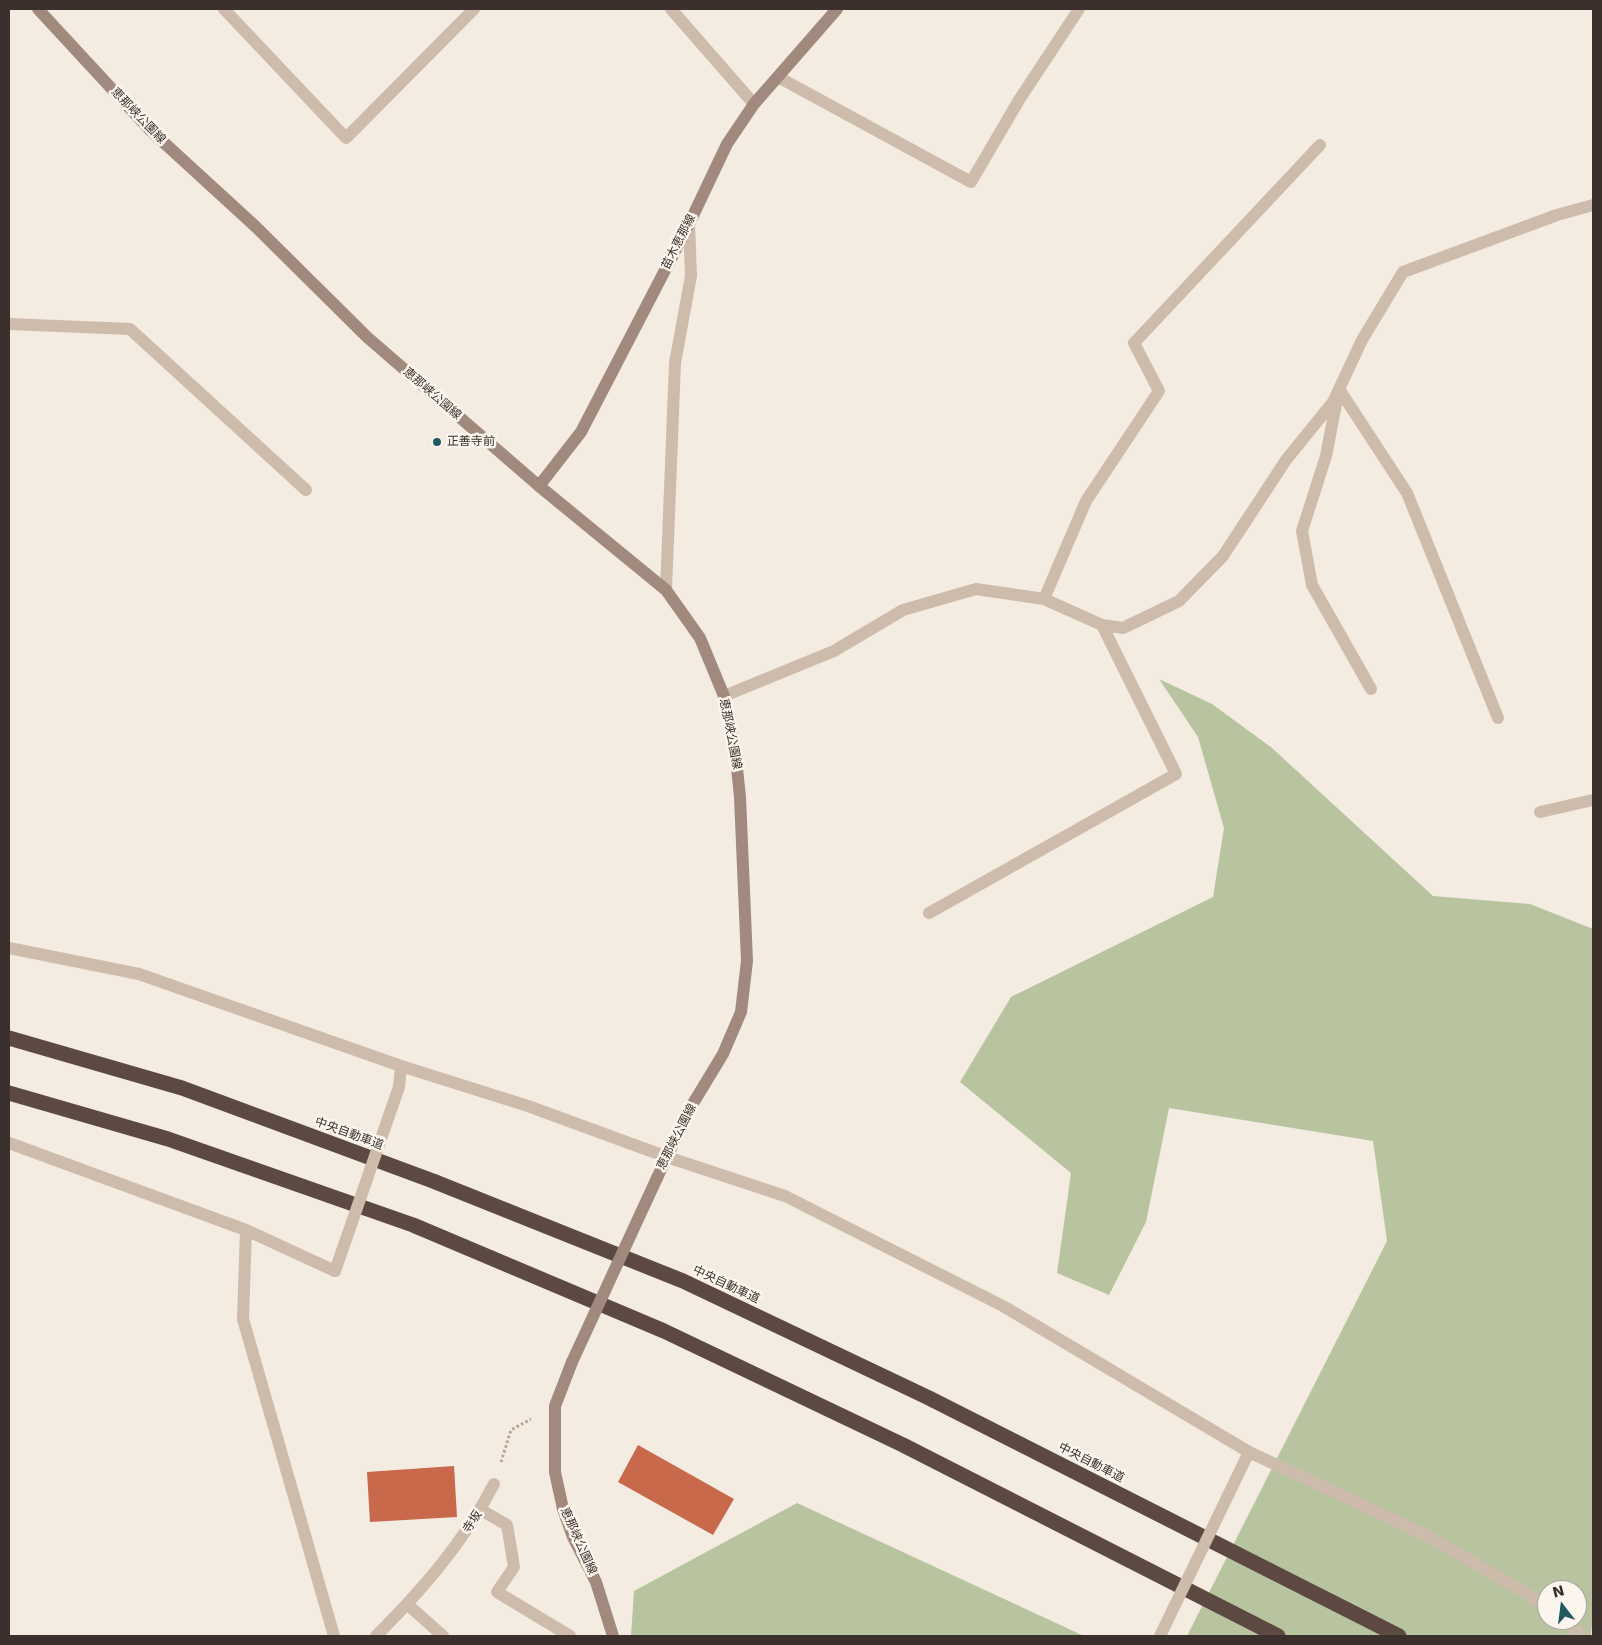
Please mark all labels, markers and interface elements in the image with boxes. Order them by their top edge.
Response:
street label: 恵那峡公園線 [108,85,168,147]
street label: 苗木恵那線 [659,212,699,272]
street label: 恵那峡公園線 [400,365,464,423]
place label: 正善寺前 [447,435,495,449]
marker: 正善寺前 [431,436,443,448]
street label: 恵那峡公園線 [716,697,744,771]
street label: 恵那峡公園線 [654,1102,700,1172]
street label: 中央自動車道 [313,1115,385,1153]
street label: 中央自動車道 [690,1263,762,1307]
street label: 中央自動車道 [1056,1440,1126,1486]
street label: 恵那峡公園線 [557,1505,599,1577]
street label: 寺坂 [460,1508,486,1536]
north arrow [1537,1580,1587,1630]
text: N [1551,1582,1566,1601]

